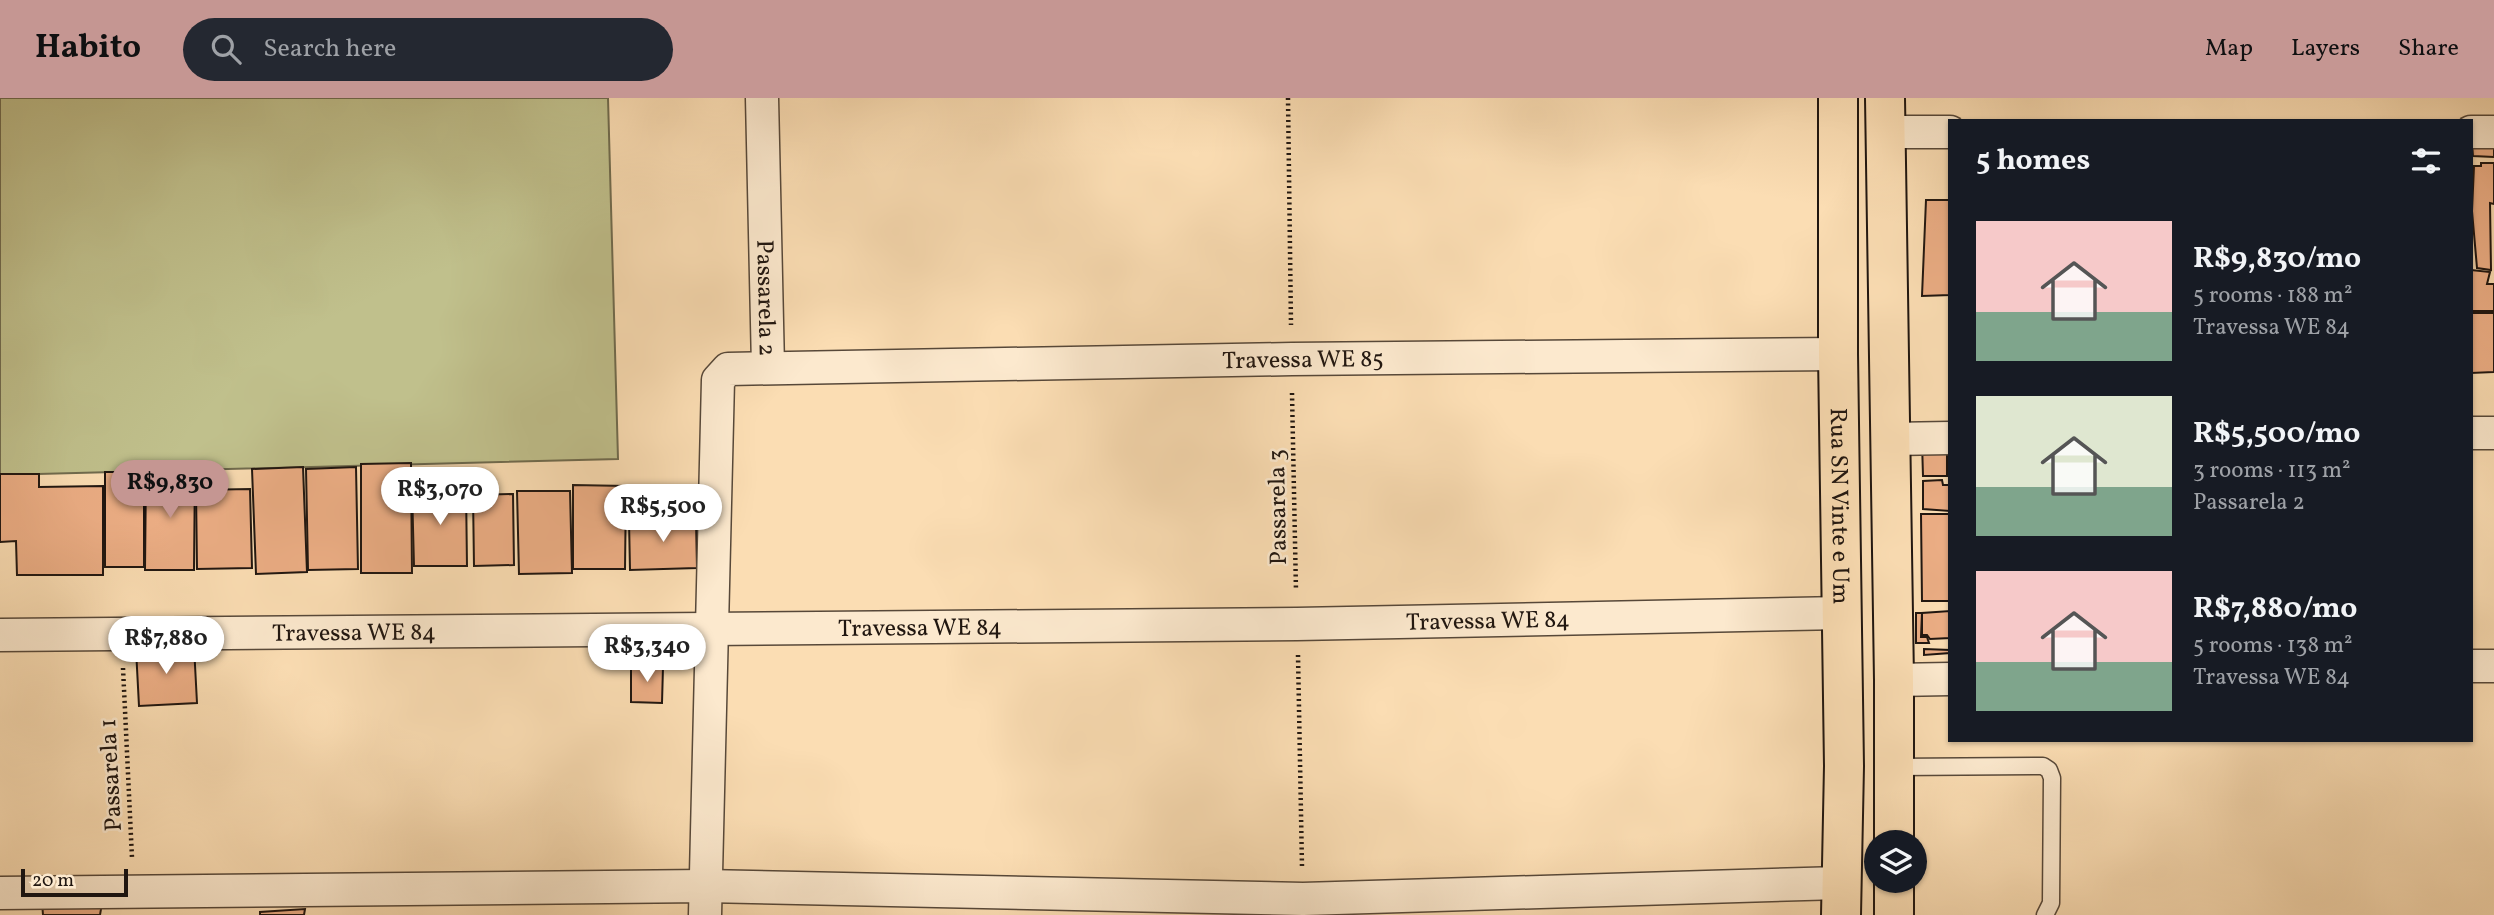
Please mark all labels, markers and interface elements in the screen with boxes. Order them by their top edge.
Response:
search box [183,18,673,81]
text: Habito [35,26,141,72]
icon: search [207,30,245,68]
text: Search here [263,31,396,67]
text: Map [2205,32,2253,66]
text: Layers [2291,32,2360,66]
text: Share [2398,32,2459,66]
text: 5 homes [1976,140,2090,182]
icon: filters [2407,142,2445,180]
text: R$9,830/mo [2193,238,2361,280]
street label: Passarela 2 [746,239,783,357]
icon: home [2032,249,2116,333]
text: 5 rooms · 188 m² [2193,280,2352,312]
text: Travessa WE 84 [2193,312,2350,344]
street label: Travessa WE 85 [1222,343,1384,379]
street label: Rua SN Vinte e Um [1820,407,1857,605]
text: R$5,500/mo [2193,413,2360,455]
icon: home [2032,424,2116,508]
street label: Passarela 3 [1261,449,1297,565]
text: 3 rooms · 113 m² [2193,455,2351,487]
pin: R$9,830 [105,460,235,520]
text: R$9,830 [127,467,213,499]
pin: R$3,070 [375,468,505,527]
text: R$3,070 [397,474,483,506]
pin: R$5,500 [598,484,728,544]
text: Passarela 2 [2193,487,2305,519]
text: R$5,500 [620,491,706,523]
text: R$7,880/mo [2193,588,2357,630]
icon: home [2032,599,2116,683]
street label: Travessa WE 84 [1406,603,1570,641]
street label: Travessa WE 84 [838,612,1002,647]
pin: R$7,880 [101,616,231,676]
street label: Travessa WE 84 [272,616,436,652]
text: R$7,880 [124,623,208,655]
pin: R$3,340 [582,624,712,684]
text: 5 rooms · 138 m² [2193,630,2353,662]
text: R$3,340 [604,631,690,663]
text: Travessa WE 84 [2193,662,2350,694]
street label: Passarela 1 [92,718,132,832]
map controls [1864,830,1927,893]
button: layers [1864,830,1927,893]
scale bar [21,866,128,898]
text: 20 m [32,868,74,894]

